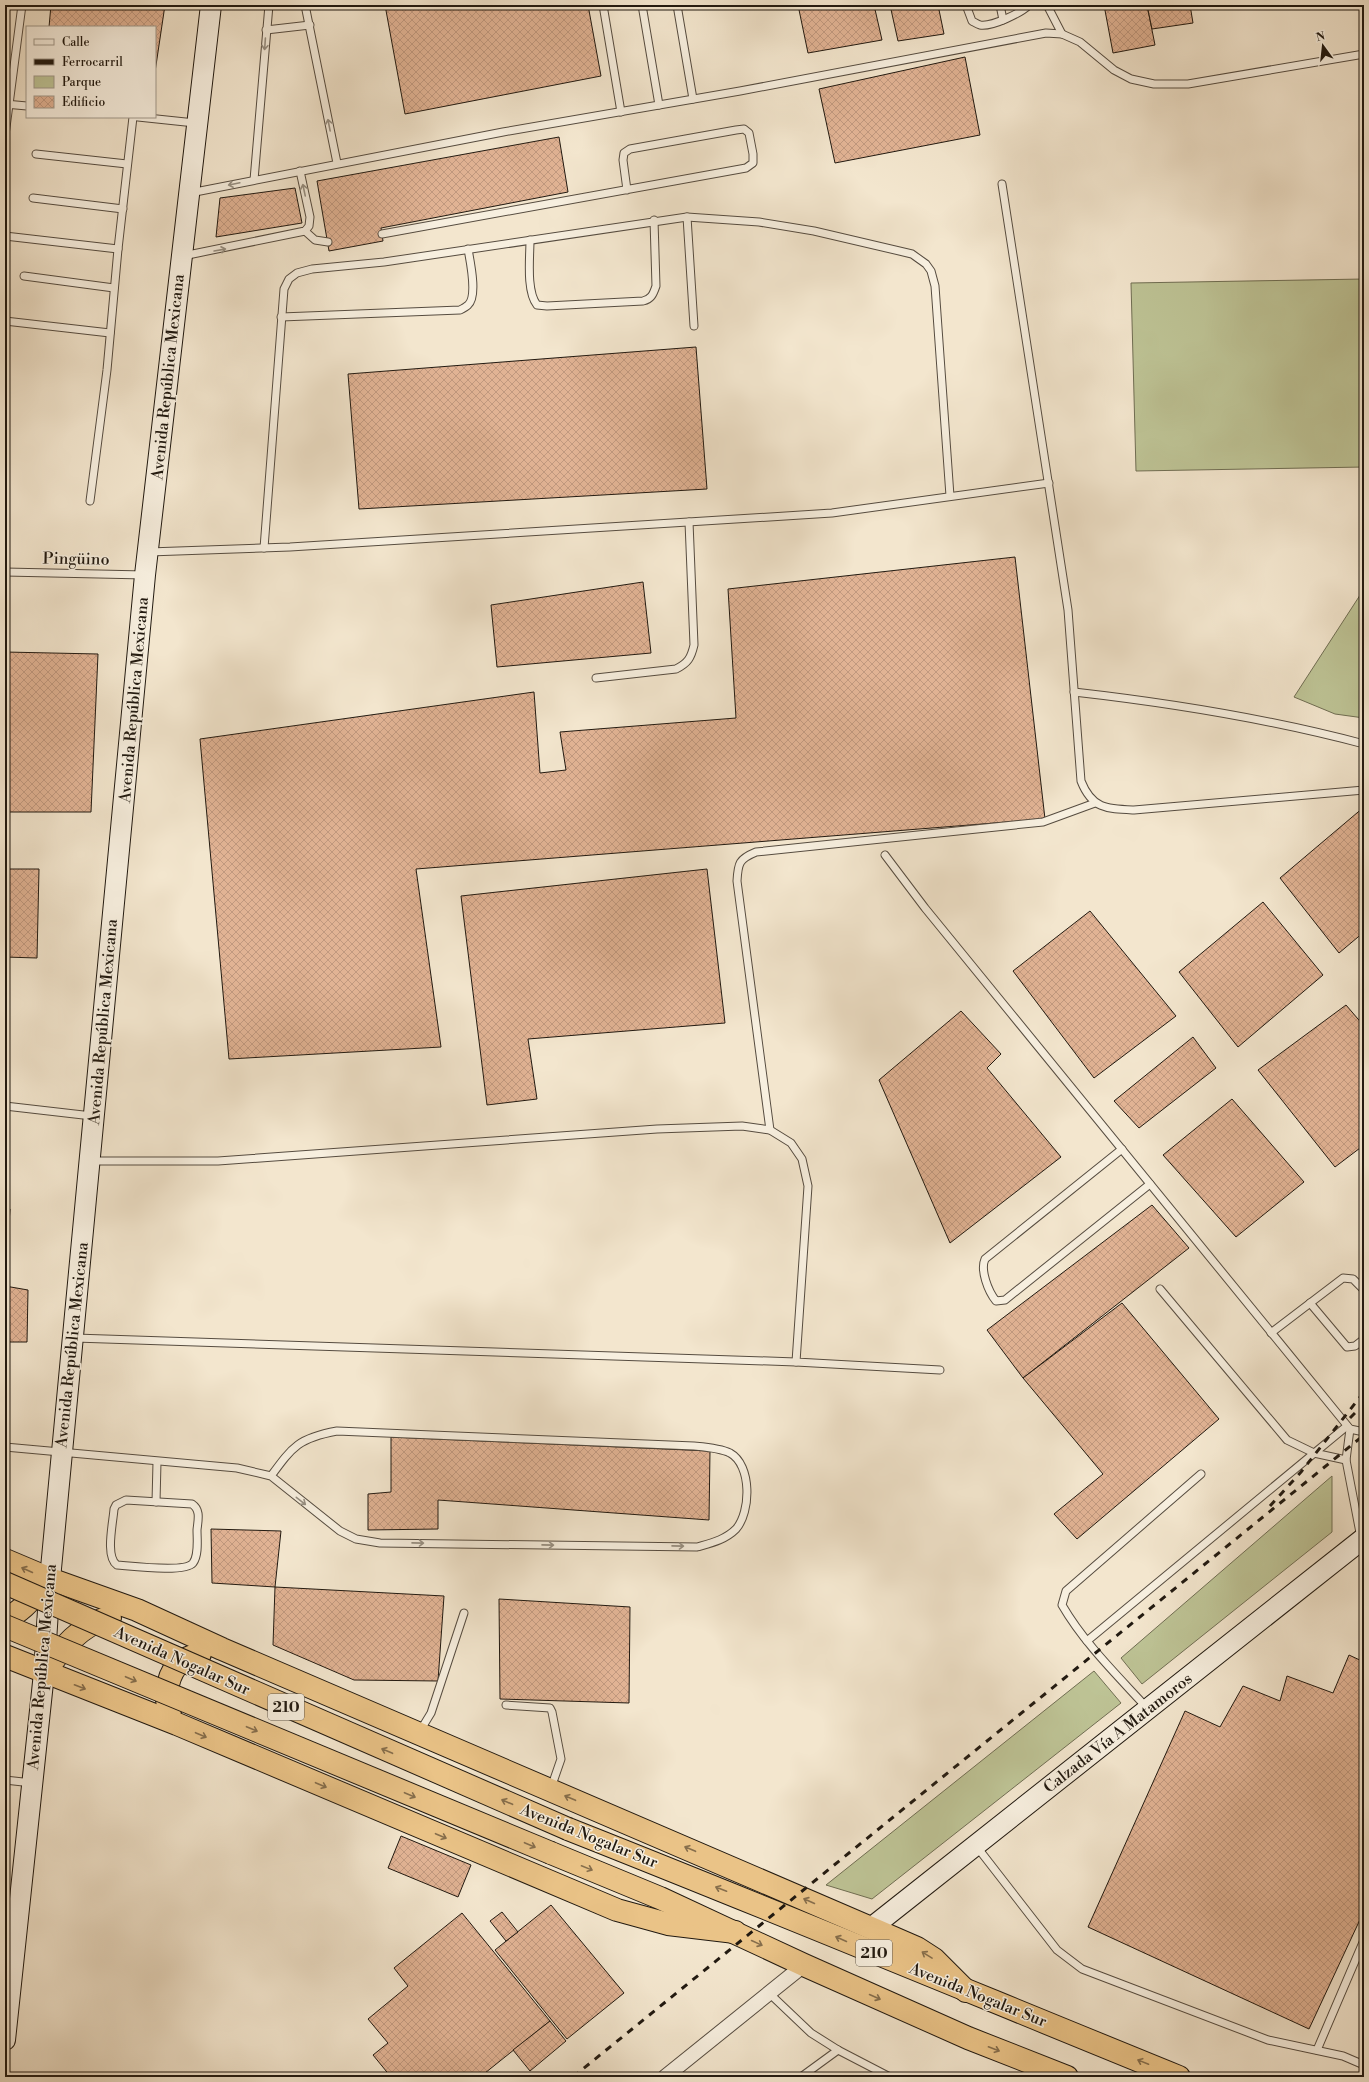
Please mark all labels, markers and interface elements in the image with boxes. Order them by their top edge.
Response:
legend [26,26,156,118]
north arrow [1303,26,1343,66]
text: N [1315,29,1327,45]
text: Calle [62,35,89,50]
one-way arrow [262,37,269,50]
text: Ferrocarril [62,55,123,70]
text: Parque [62,75,101,90]
text: Edificio [62,95,105,110]
one-way arrow [325,119,333,132]
one-way arrow [228,181,241,189]
one-way arrow [299,184,307,197]
one-way arrow [213,245,226,253]
street label: Avenida República Mexicana [147,272,189,482]
street label: Pingüino [42,548,110,570]
street label: Avenida República Mexicana [115,595,153,805]
street label: Avenida República Mexicana [84,917,122,1127]
street label: Avenida República Mexicana [51,1240,93,1450]
one-way arrow [295,1497,306,1505]
one-way arrow [411,1539,424,1547]
one-way arrow [541,1541,554,1549]
one-way arrow [671,1542,684,1550]
street label: Avenida República Mexicana [23,1562,61,1772]
one-way arrow [22,1566,34,1573]
street label: Avenida Nogalar Sur [110,1622,253,1700]
street label: Calzada Vía A Matamoros [1040,1669,1196,1797]
one-way arrow [125,1676,137,1683]
one-way arrow [74,1683,86,1691]
road number: 210 [268,1694,304,1720]
one-way arrow [245,1725,257,1733]
one-way arrow [195,1731,207,1739]
one-way arrow [382,1746,394,1754]
one-way arrow [315,1782,327,1789]
one-way arrow [404,1791,416,1799]
one-way arrow [564,1794,576,1802]
one-way arrow [501,1798,513,1806]
street label: Avenida Nogalar Sur [516,1799,661,1873]
one-way arrow [434,1832,446,1840]
one-way arrow [524,1841,536,1849]
one-way arrow [684,1845,696,1853]
one-way arrow [580,1864,592,1872]
one-way arrow [716,1885,728,1893]
one-way arrow [803,1896,815,1904]
one-way arrow [836,1935,848,1942]
one-way arrow [751,1940,763,1947]
road number: 210 [856,1940,892,1966]
one-way arrow [922,1951,933,1959]
street label: Avenida Nogalar Sur [905,1958,1050,2032]
one-way arrow [869,1994,881,2001]
one-way arrow [988,2045,1000,2053]
one-way arrow [1137,2058,1149,2066]

